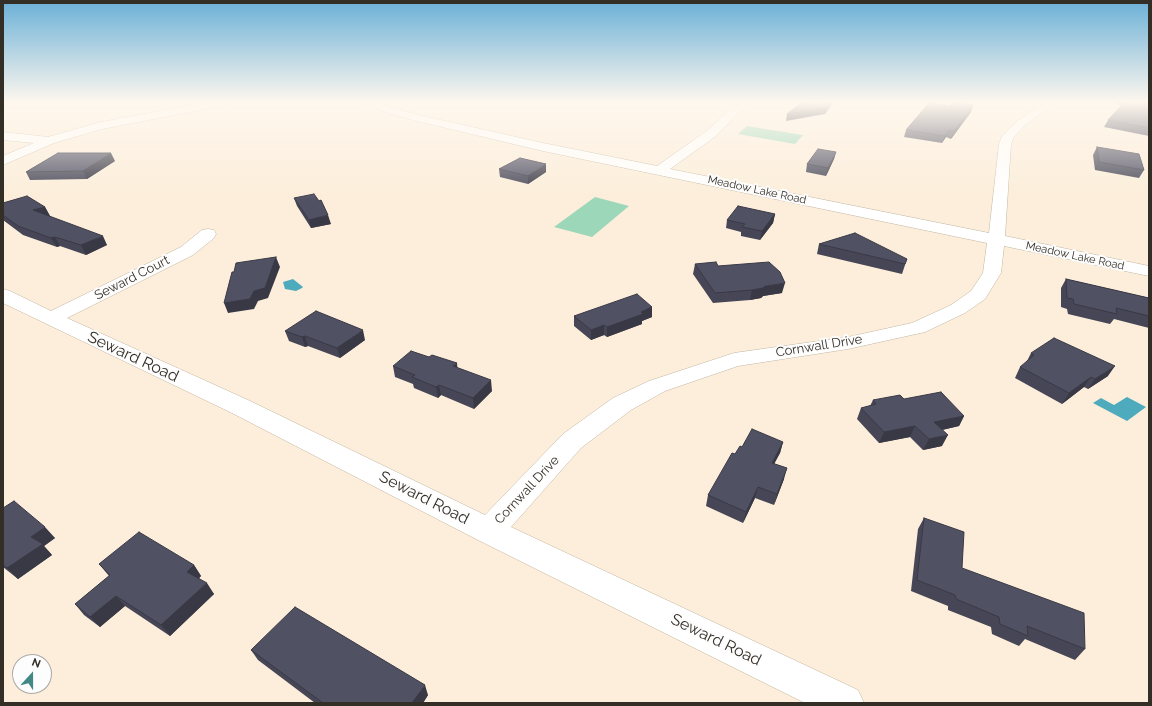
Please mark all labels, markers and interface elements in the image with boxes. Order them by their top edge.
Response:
street label: Meadow Lake Road [706,173,808,207]
street label: Meadow Lake Road [1024,239,1126,273]
street label: Seward Court [92,252,172,304]
street label: Seward Road [84,328,182,386]
street label: Cornwall Drive [775,331,863,361]
street label: Cornwall Drive [491,453,563,527]
street label: Seward Road [376,467,472,529]
street label: Seward Road [668,610,764,670]
north arrow [12,654,52,694]
text: N [30,656,42,671]

